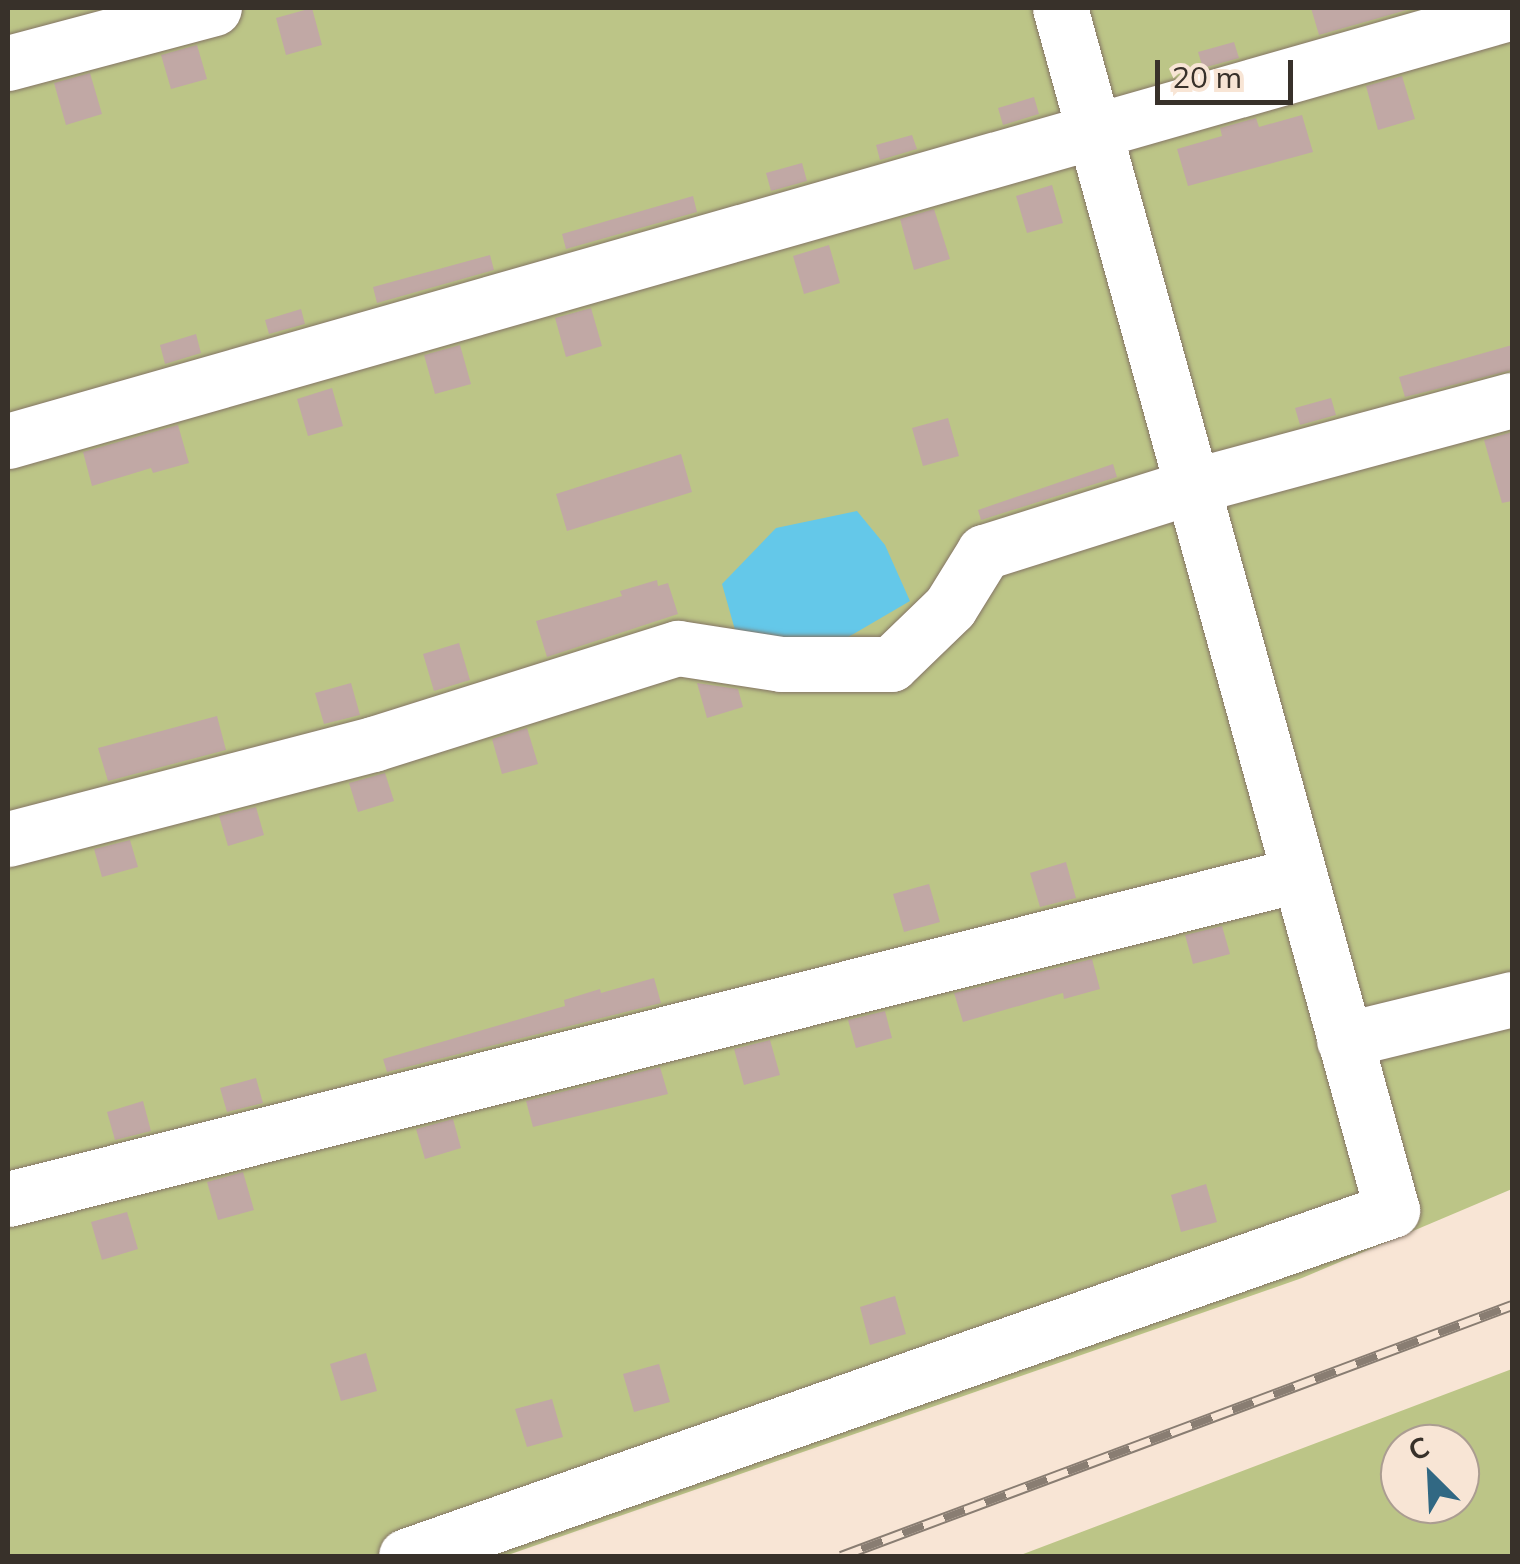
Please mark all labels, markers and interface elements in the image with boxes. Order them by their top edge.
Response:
scale bar [1160,40,1298,102]
text: 20 m [1172,58,1242,96]
north arrow [1380,1424,1480,1524]
text: С [1403,1428,1434,1468]

